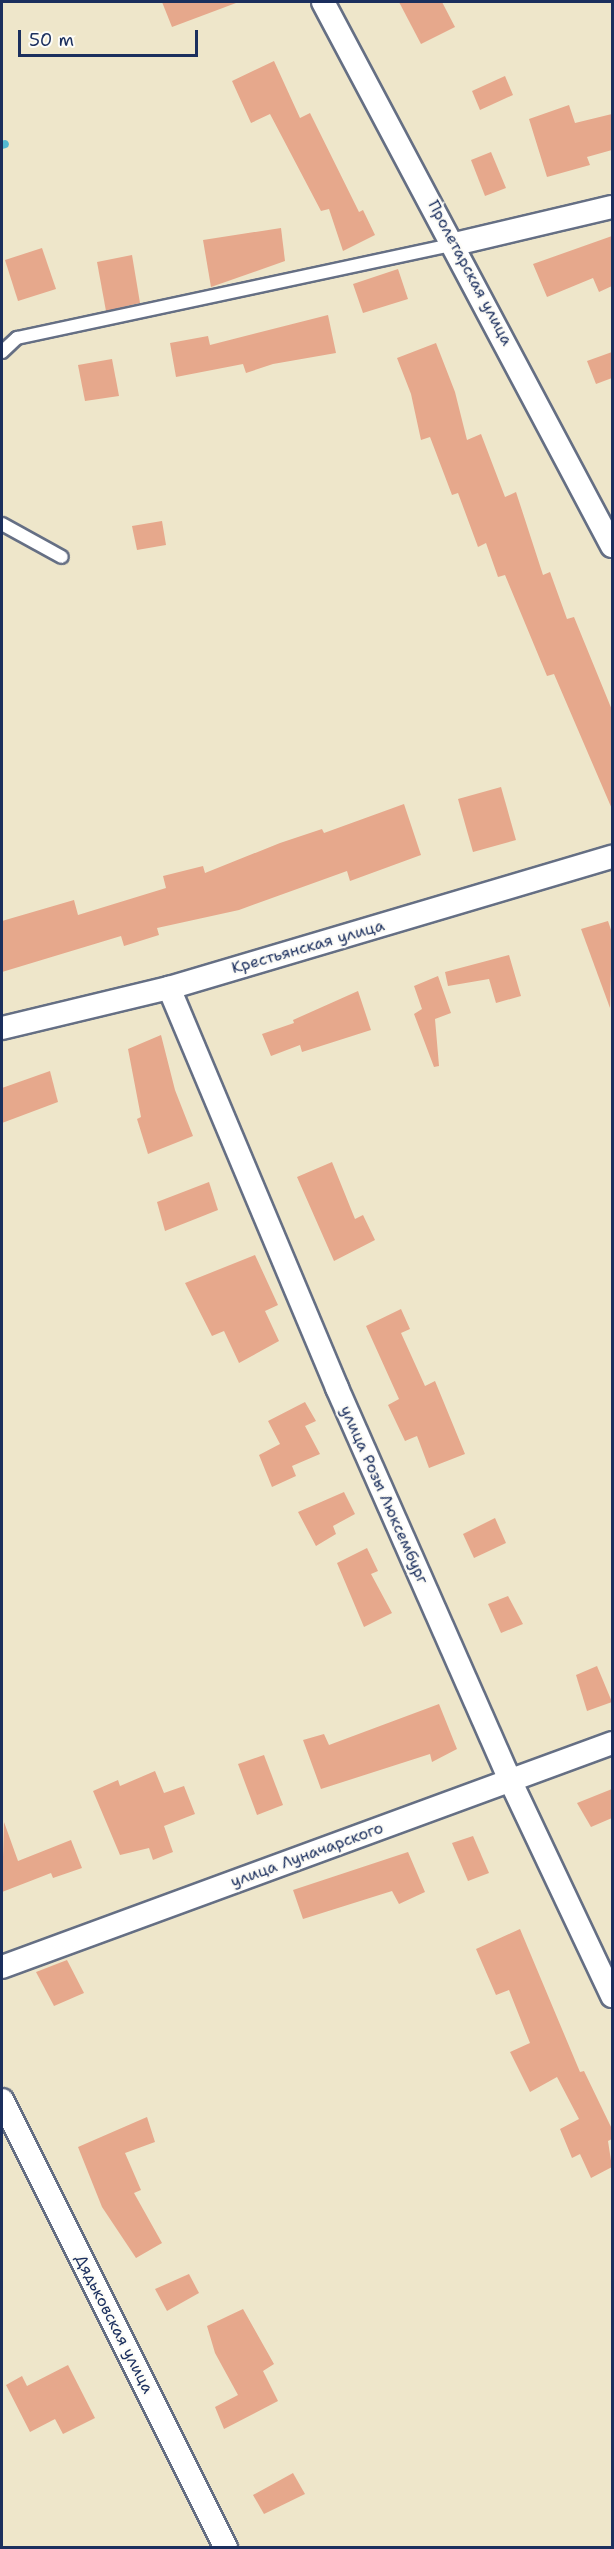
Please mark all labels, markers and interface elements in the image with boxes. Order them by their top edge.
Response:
scale bar [21,18,201,56]
text: 50 m [29,28,74,52]
street label: Пролетарская улица [424,197,516,349]
street label: Крестьянская улица [229,916,387,978]
street label: улица Розы Люксембург [336,1403,432,1587]
street label: улица Луначарского [228,1818,386,1892]
street label: Дядьковская улица [71,2251,157,2397]

